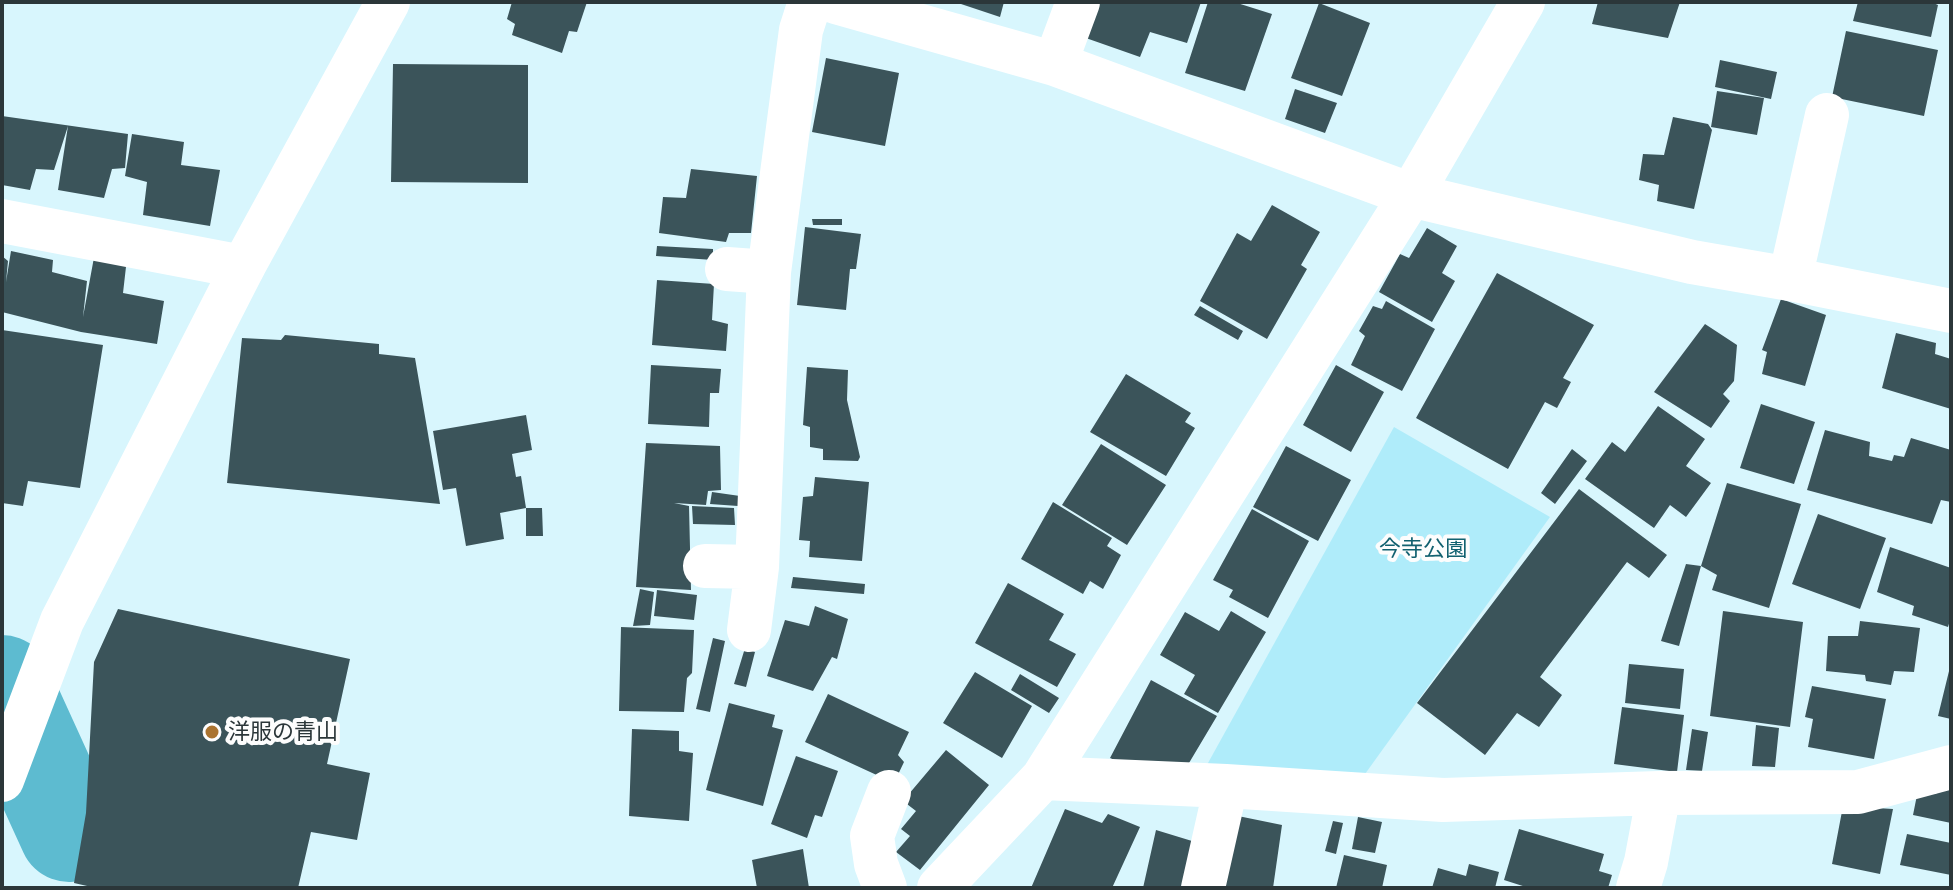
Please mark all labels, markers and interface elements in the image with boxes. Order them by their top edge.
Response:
park label: 今寺公園 [1379,536,1467,562]
place label: 洋服の青山 [228,719,338,745]
marker: 洋服の青山 [203,723,221,741]

